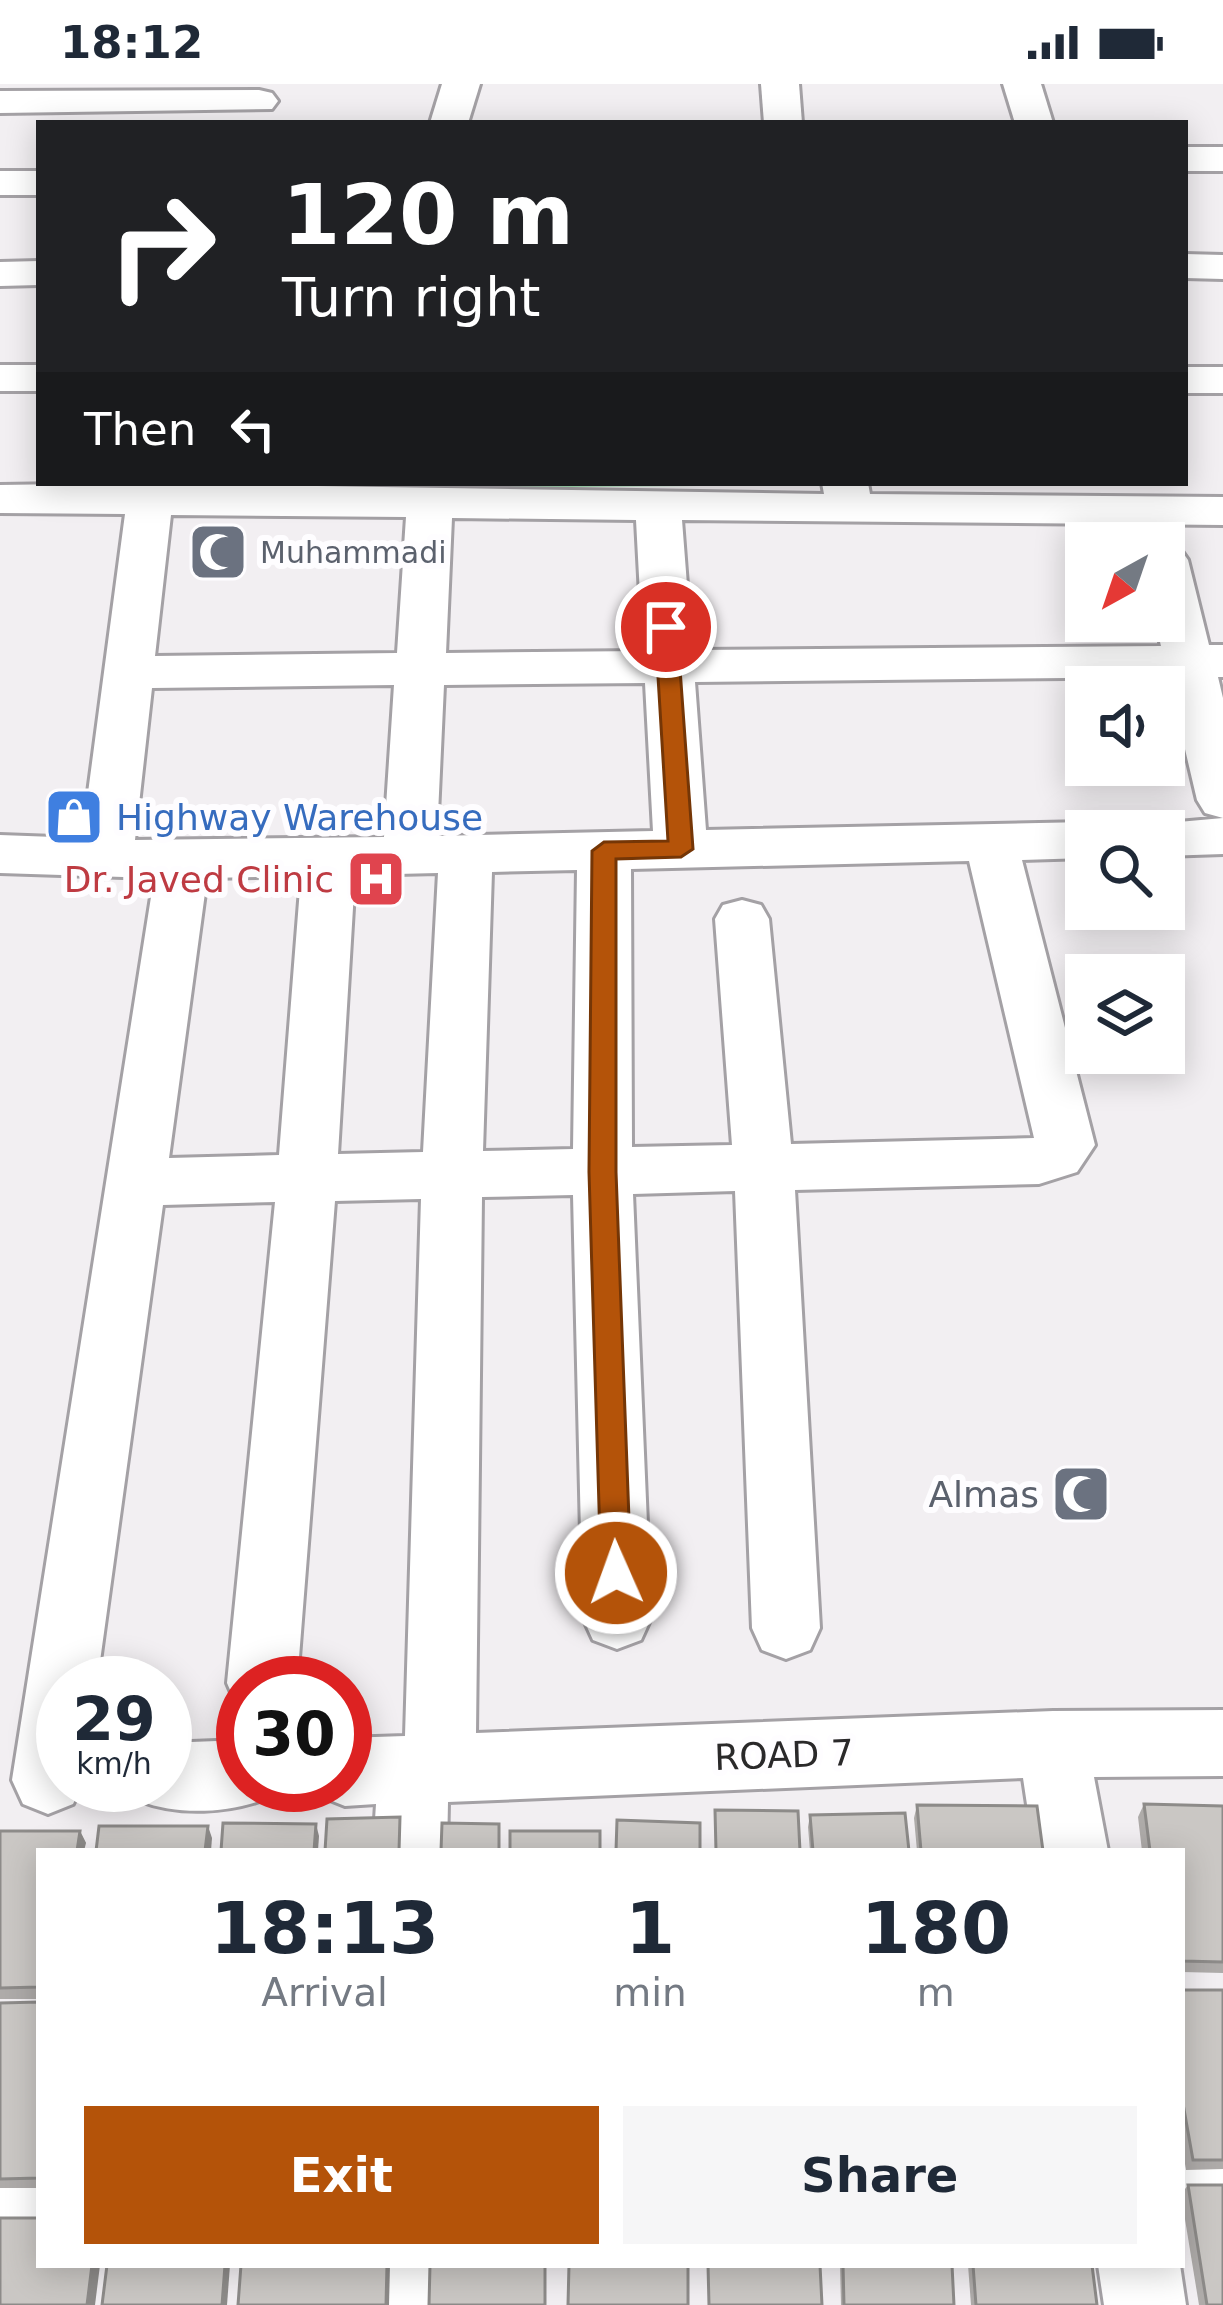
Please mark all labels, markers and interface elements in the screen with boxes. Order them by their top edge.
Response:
text: 18:12 [60,16,203,69]
text: 120 m [282,166,574,264]
icon: right [84,168,240,324]
text: Turn right [282,266,541,329]
icon: left [220,396,286,462]
text: Then [84,403,196,456]
mosque icon: Muhammadi [187,521,249,583]
north arrow [1065,522,1185,642]
map controls [1065,522,1185,1074]
place label: Muhammadi [260,535,447,570]
pin [615,576,717,678]
icon: arrive [633,594,699,660]
button: sound [1065,666,1185,786]
shop icon: Highway Warehouse [43,786,105,848]
place label: Highway Warehouse [116,797,483,838]
button: search [1065,810,1185,930]
hospital icon: Dr. Javed Clinic [345,848,407,910]
place label: Dr. Javed Clinic [64,859,334,900]
button: layers [1065,954,1185,1074]
mosque icon: Almas [1050,1463,1112,1525]
place label: Almas [928,1474,1039,1515]
position arrow [553,1510,679,1636]
speed limit sign: 30 [216,1656,372,1812]
text: 29 [72,1684,156,1754]
street label: ROAD 7 [714,1732,854,1778]
text: km/h [76,1746,152,1781]
text: 18:13 [210,1886,439,1970]
text: 1 [625,1886,675,1970]
text: 180 [861,1886,1011,1970]
text: Arrival [261,1970,388,2015]
text: min [613,1970,687,2015]
text: m [917,1970,955,2015]
button: Exit [84,2106,599,2244]
button: Share [623,2106,1137,2244]

